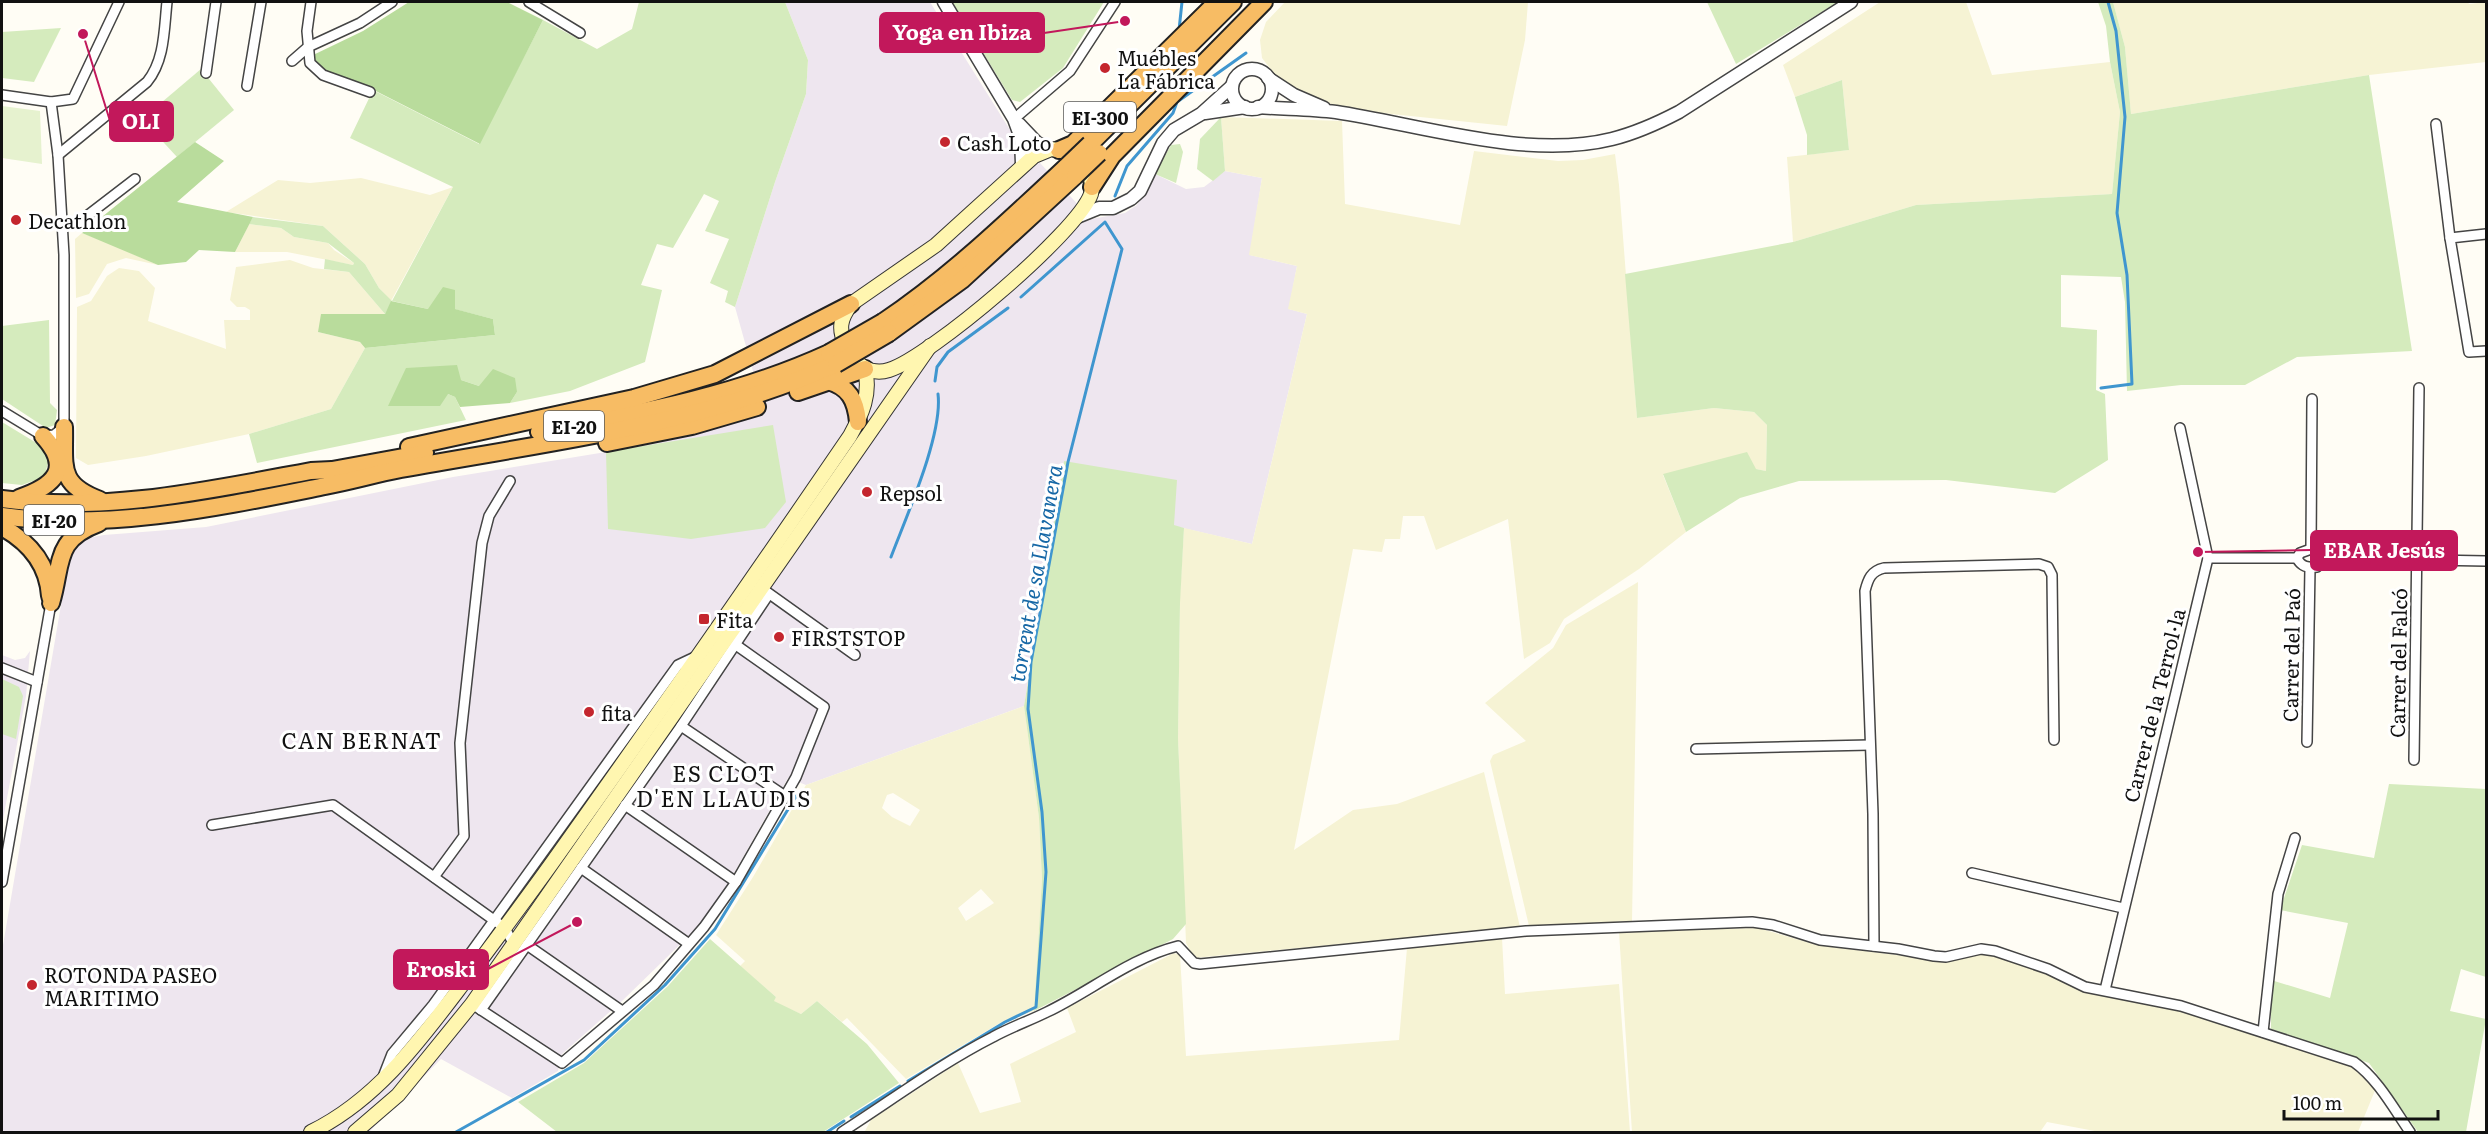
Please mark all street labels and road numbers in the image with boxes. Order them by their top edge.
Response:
road number: EI-300 [1064,102,1136,132]
road number: EI-20 [544,411,604,441]
road number: EI-20 [24,505,84,535]
street label: Carrer del Paó [2274,588,2306,722]
street label: Carrer del Falcó [2381,588,2413,738]
street label: Carrer de la Terrol·la [2114,605,2192,805]

